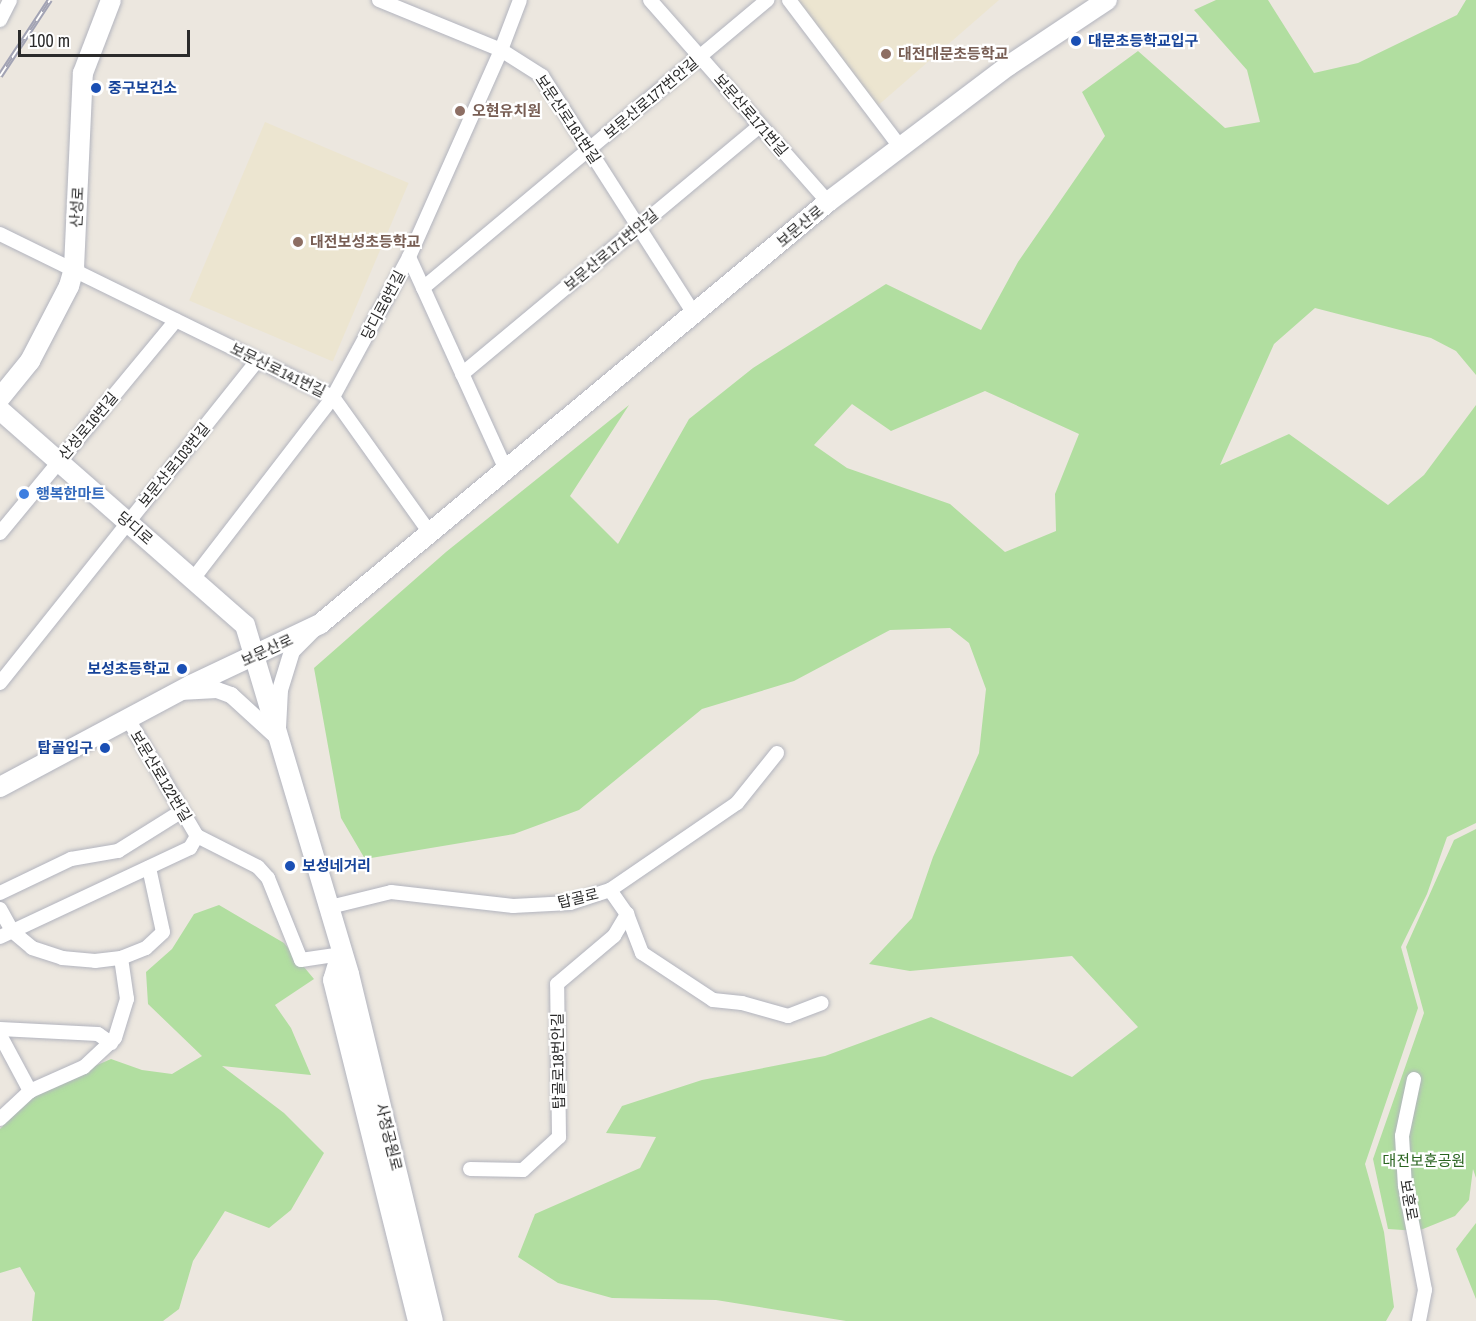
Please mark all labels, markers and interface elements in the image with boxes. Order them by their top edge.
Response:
scale bar [21,18,194,56]
text: 100 m [29,28,70,53]
place label: 대문초등학교입구 [1088,32,1198,50]
marker: 대문초등학교입구 [1069,34,1083,48]
place label: 대전대문초등학교 [898,45,1008,63]
marker: 대전대문초등학교 [879,47,893,61]
street label: 보문산로177번안길 [600,53,702,143]
street label: 보문산로171번길 [710,70,792,160]
street label: 보문산로161번길 [532,71,604,167]
place label: 중구보건소 [108,79,177,97]
marker: 중구보건소 [89,81,103,95]
place label: 오현유치원 [472,102,541,120]
marker: 오현유치원 [453,104,467,118]
street label: 산성로 [67,186,87,228]
street label: 보문산로 [773,201,827,251]
street label: 보문산로171번안길 [560,205,662,295]
place label: 대전보성초등학교 [310,233,420,251]
marker: 대전보성초등학교 [291,235,305,249]
street label: 당디로6번길 [357,267,409,343]
street label: 보문산로141번길 [228,339,328,401]
street label: 산성로16번길 [55,389,121,463]
street label: 보문산로103번길 [134,419,214,511]
place label: 행복한마트 [36,485,105,503]
marker: 행복한마트 [17,487,31,501]
street label: 당디로 [113,508,157,548]
street label: 보문산로 [238,630,296,670]
place label: 보성초등학교 [87,660,170,678]
marker: 보성초등학교 [175,662,189,676]
street label: 보문산로122번길 [127,727,195,825]
place label: 탑골입구 [38,739,93,757]
marker: 탑골입구 [98,741,112,755]
place label: 보성네거리 [302,857,371,875]
marker: 보성네거리 [283,859,297,873]
street label: 탑골로 [556,885,600,911]
street label: 탑골로18번안길 [548,1013,568,1109]
street label: 사정공원로 [372,1101,406,1173]
park label: 대전보훈공원 [1383,1152,1465,1170]
street label: 보훈로 [1397,1178,1421,1222]

